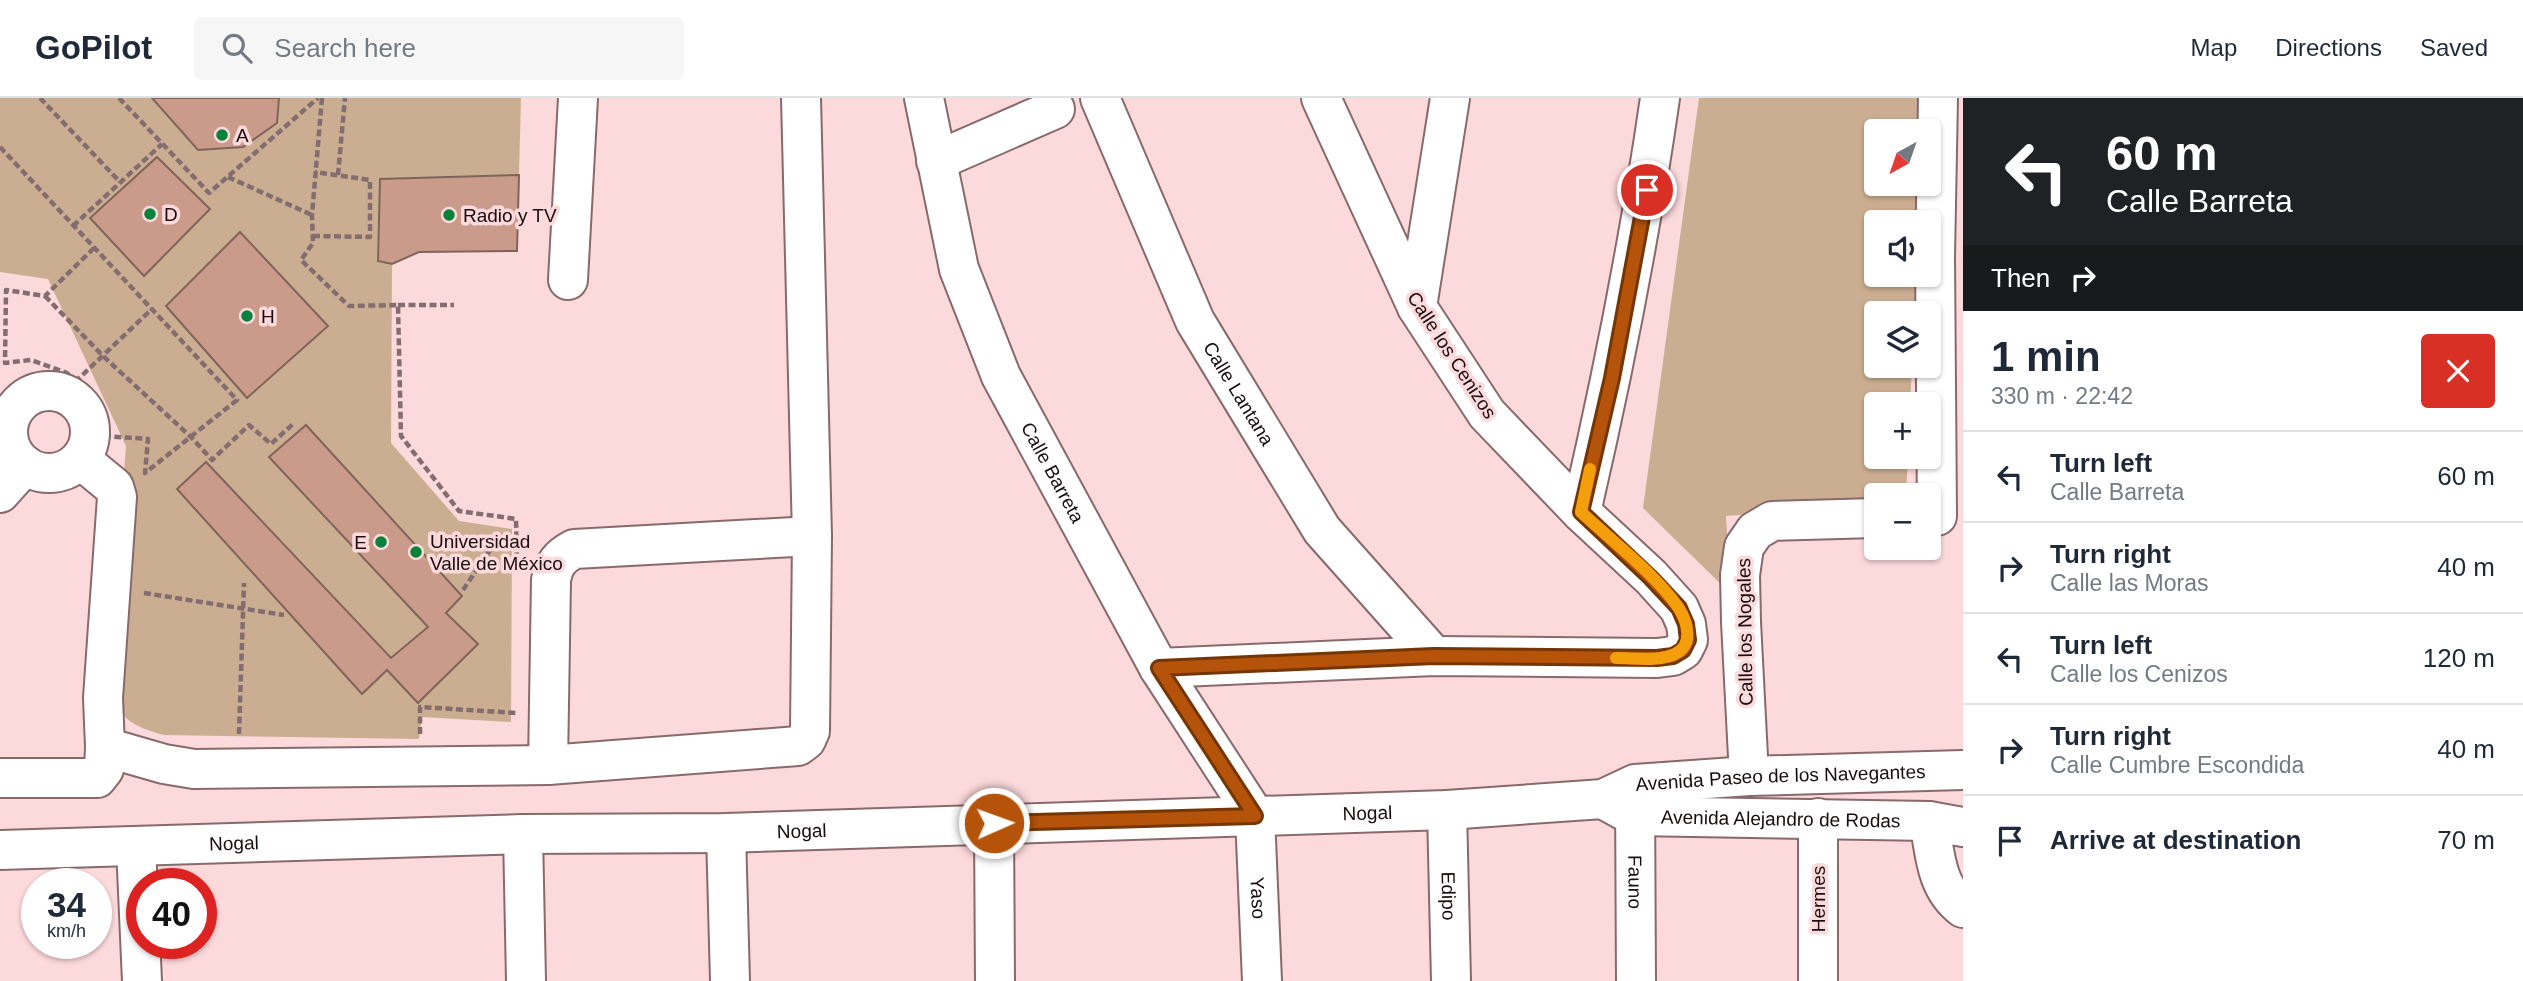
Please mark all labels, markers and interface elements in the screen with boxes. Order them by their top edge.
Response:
search box [194,17,684,80]
text: GoPilot [35,29,152,66]
icon: search [218,29,256,67]
text: Search here [274,33,416,63]
text: Map [2191,34,2237,61]
text: Directions [2275,34,2382,61]
text: Saved [2420,34,2488,61]
north arrow [1864,119,1941,196]
map controls [1864,119,1941,560]
place label: A [236,125,249,146]
icon: left [1991,126,2082,217]
text: 60 m [2106,126,2218,180]
marker: A [214,127,230,143]
pin [1617,160,1677,220]
icon: arrive [1628,171,1666,209]
text: Calle Barreta [2106,183,2293,219]
place label: D [164,204,178,225]
place label: Radio y TV [463,205,557,226]
marker: D [142,206,158,222]
marker: Radio y TV [441,207,457,223]
button: sound [1864,210,1941,287]
icon: right [2064,259,2102,297]
text: Then [1991,263,2050,293]
street label: Calle los Cenizos [1403,288,1501,422]
button: layers [1864,301,1941,378]
place label: H [261,306,275,327]
marker: H [239,308,255,324]
text: 1 min [1991,333,2101,380]
button: close [2421,334,2495,408]
street label: Calle Lantana [1199,338,1279,449]
text: 330 m · 22:42 [1991,383,2133,409]
button: + [1864,392,1941,469]
street label: Calle Barreta [1017,419,1089,526]
text: Turn left [2050,448,2152,478]
icon: left [1991,458,2029,496]
text: 60 m [2437,461,2495,491]
text: Calle Barreta [2050,479,2184,505]
button: − [1864,483,1941,560]
place label: Universidad Valle de México [430,531,563,574]
place label: E [354,532,367,553]
marker: E [373,534,389,550]
text: Turn right [2050,539,2171,569]
marker: Universidad Valle de México [408,544,424,560]
icon: right [1991,549,2029,587]
text: 40 m [2437,552,2495,582]
street label: Calle los Nogales [1733,558,1757,706]
text: Calle las Moras [2050,570,2209,596]
text: Turn left [2050,630,2152,660]
icon: left [1991,640,2029,678]
text: 120 m [2423,643,2495,673]
text: Calle los Cenizos [2050,661,2228,687]
text: Turn right [2050,721,2171,751]
icon: right [1991,731,2029,769]
text: 40 m [2437,734,2495,764]
text: Calle Cumbre Escondida [2050,752,2304,778]
street label: Avenida Paseo de los Navegantes [1635,761,1926,794]
position arrow [957,786,1031,860]
street label: Nogal [1342,801,1393,824]
street label: Avenida Alejandro de Rodas [1661,806,1901,831]
street label: Nogal [777,819,827,842]
icon: arrive [1991,822,2029,860]
text: Arrive at destination [2050,825,2301,855]
text: 70 m [2437,825,2495,855]
street label: Nogal [209,832,259,854]
street label: Fauno [1625,855,1646,909]
street label: Hermes [1808,866,1829,932]
speed limit sign: 40 [126,868,217,959]
street label: Edipo [1438,871,1460,921]
street label: Yaso [1247,877,1270,919]
text: 34 [47,885,86,924]
text: km/h [47,921,86,941]

